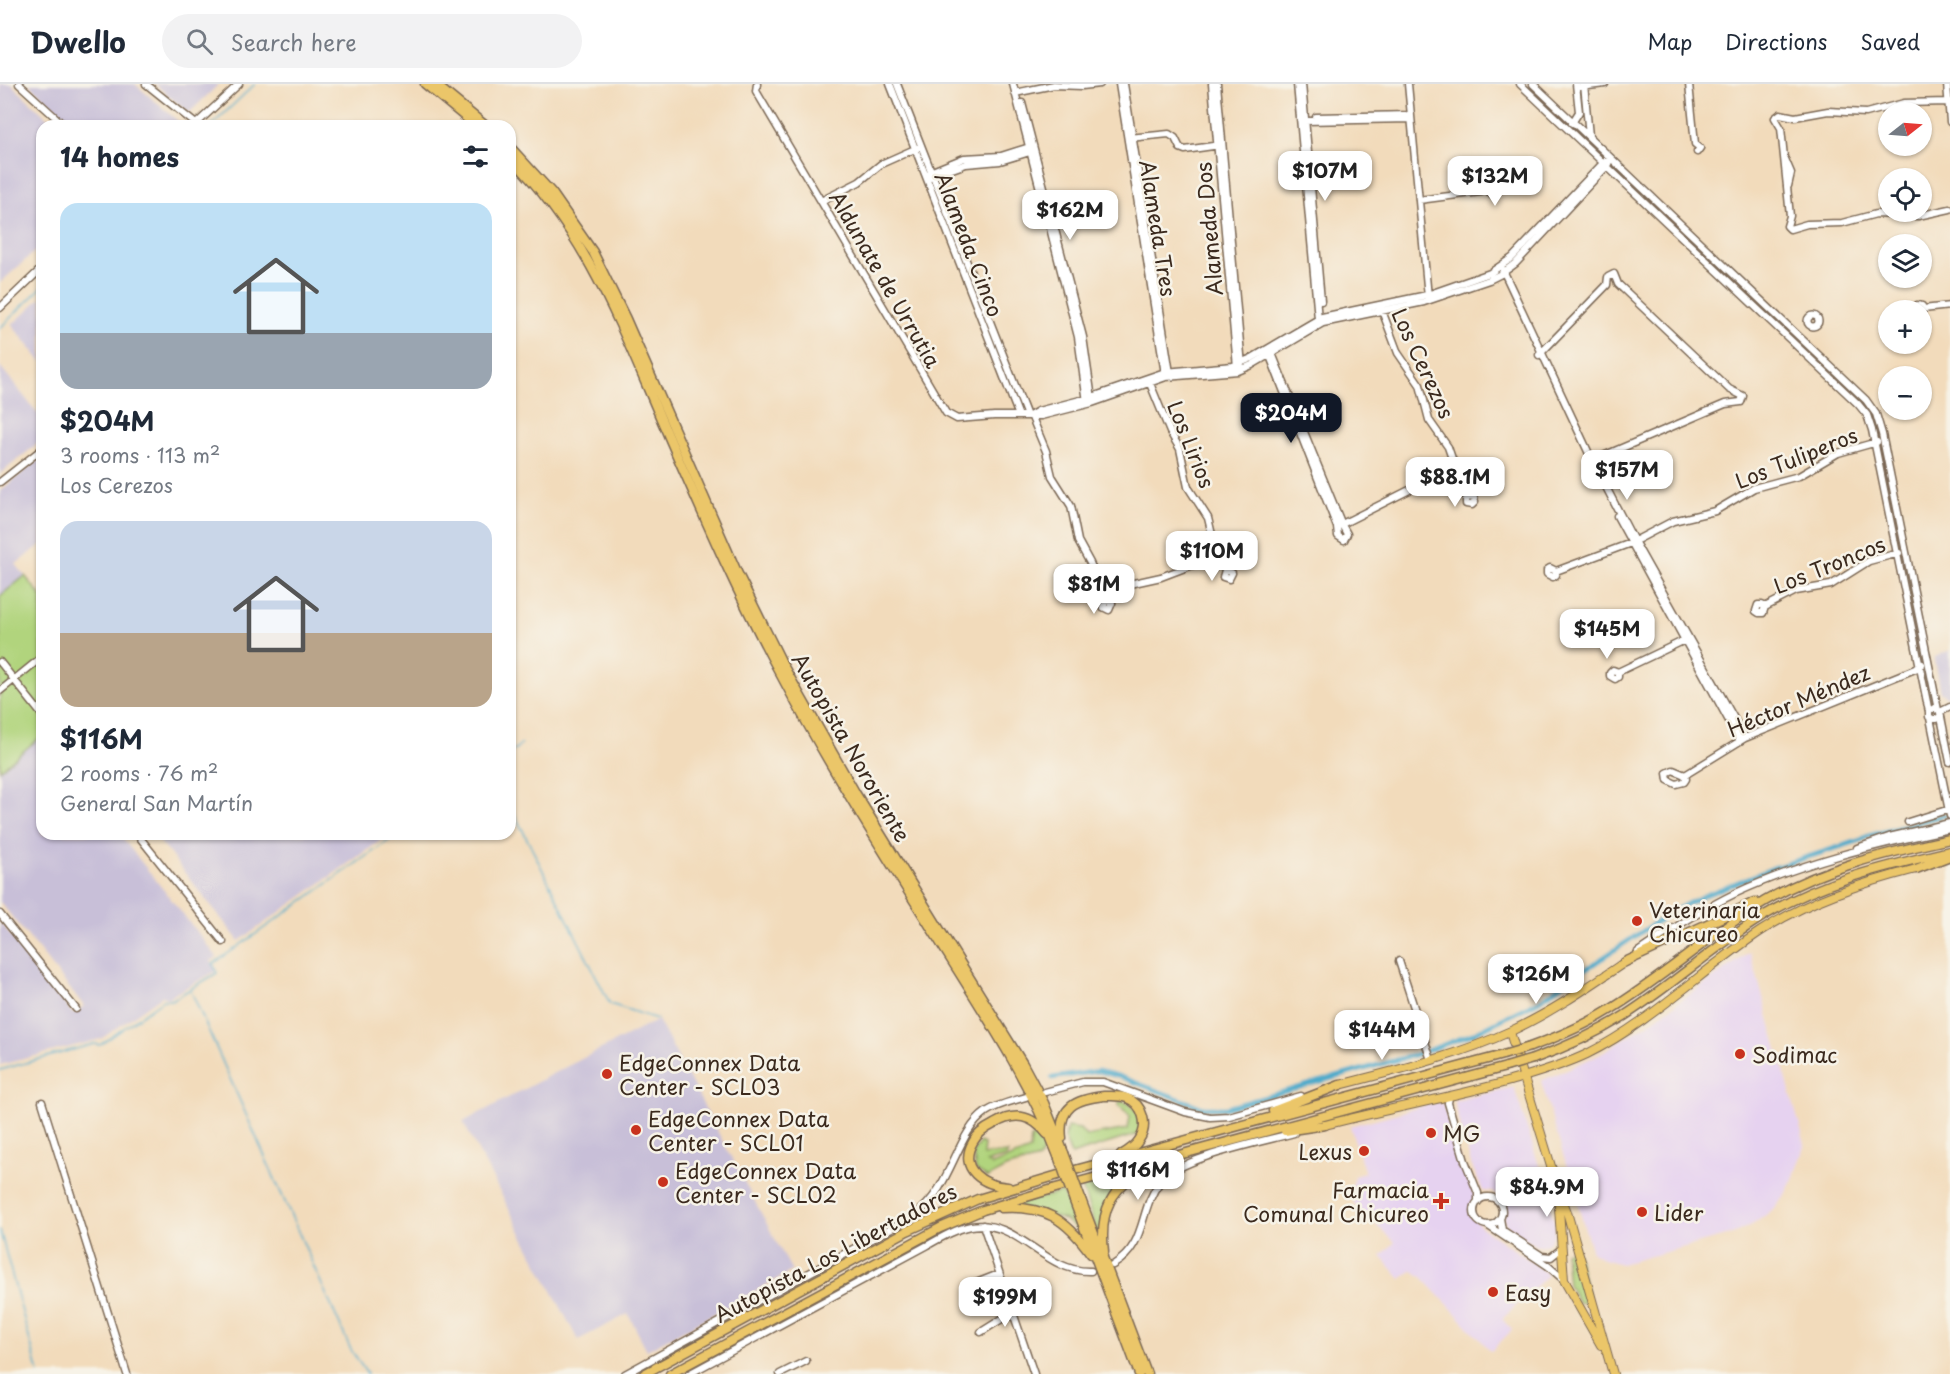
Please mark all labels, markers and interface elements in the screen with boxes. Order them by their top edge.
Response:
search box [162,14,582,68]
text: Dwello [30,20,126,63]
icon: search [183,25,216,58]
text: Search here [231,25,357,58]
text: Map [1647,25,1692,57]
text: Directions [1725,25,1827,57]
text: Saved [1860,25,1920,57]
north arrow [1878,102,1932,156]
map controls [1878,102,1932,420]
text: 14 homes [60,137,179,176]
icon: filters [459,140,492,173]
pin: $107M [1283,151,1367,202]
text: $107M [1292,155,1358,185]
pin: $132M [1453,156,1537,207]
street label: Alameda Tres [1132,157,1186,299]
text: $132M [1462,160,1528,190]
street label: Alameda Dos [1186,161,1230,297]
street label: Alameda Cinco [928,167,1012,321]
button: locate [1878,168,1932,222]
street label: Aldunate de Urrutia [822,185,950,374]
pin: $162M [1028,190,1112,241]
text: $162M [1036,194,1104,224]
button: layers [1878,234,1932,288]
icon: home [222,242,330,350]
button: + [1878,300,1932,354]
street label: Los Cerezos [1384,303,1464,423]
button: − [1878,366,1932,420]
pin: $204M [1249,393,1333,444]
street label: Los Lirios [1160,396,1224,492]
text: $204M [1255,397,1327,427]
text: $204M [60,401,155,440]
street label: Los Tuliperos [1730,418,1862,496]
text: 3 rooms · 113 m² [60,440,220,470]
pin: $157M [1585,450,1669,501]
text: $157M [1595,454,1659,484]
pin: $88.1M [1406,457,1504,508]
text: $88.1M [1420,461,1490,491]
text: Los Cerezos [60,470,173,500]
street label: Los Troncos [1768,527,1890,601]
pin: $110M [1170,531,1254,582]
text: $110M [1180,535,1244,565]
icon: home [222,560,330,668]
pin: $81M [1058,564,1130,615]
text: $81M [1067,568,1121,598]
pin: $145M [1565,609,1649,660]
text: $145M [1574,613,1640,643]
street label: Autopista Nororiente [785,646,919,848]
street label: Héctor Méndez [1722,656,1874,744]
text: $116M [60,719,143,758]
text: 2 rooms · 76 m² [60,758,218,788]
text: General San Martín [60,788,253,818]
place label: Veterinaria Chicureo [1649,893,1761,949]
marker: Veterinaria Chicureo [1630,914,1644,928]
pin: $126M [1494,954,1578,1005]
text: $126M [1502,958,1570,988]
pin: $144M [1340,1010,1424,1061]
text: $144M [1348,1014,1416,1044]
place label: Sodimac [1752,1038,1837,1070]
place label: EdgeConnex Data Center - SCL03 [619,1046,801,1102]
marker: Sodimac [1733,1047,1747,1061]
marker: EdgeConnex Data Center - SCL03 [600,1067,614,1081]
place label: EdgeConnex Data Center - SCL01 [648,1102,830,1158]
place label: MG [1443,1117,1480,1149]
marker: EdgeConnex Data Center - SCL01 [629,1123,643,1137]
marker: MG [1424,1126,1438,1140]
place label: Lexus [1298,1135,1352,1167]
marker: Lexus [1357,1144,1371,1158]
pin: $116M [1096,1150,1180,1201]
place label: EdgeConnex Data Center - SCL02 [675,1154,857,1210]
text: $116M [1106,1154,1170,1184]
pin: $84.9M [1498,1167,1596,1218]
text: $84.9M [1510,1171,1584,1201]
place label: Farmacia Comunal Chicureo [1243,1173,1429,1229]
street label: Autopista Los Libertadores [708,1174,962,1330]
marker: EdgeConnex Data Center - SCL02 [656,1175,670,1189]
marker: Farmacia Comunal Chicureo [1434,1194,1448,1208]
place label: Lider [1654,1196,1704,1228]
marker: Lider [1635,1205,1649,1219]
place label: Easy [1505,1276,1551,1308]
pin: $199M [963,1277,1047,1328]
text: $199M [973,1281,1037,1311]
marker: Easy [1486,1285,1500,1299]

